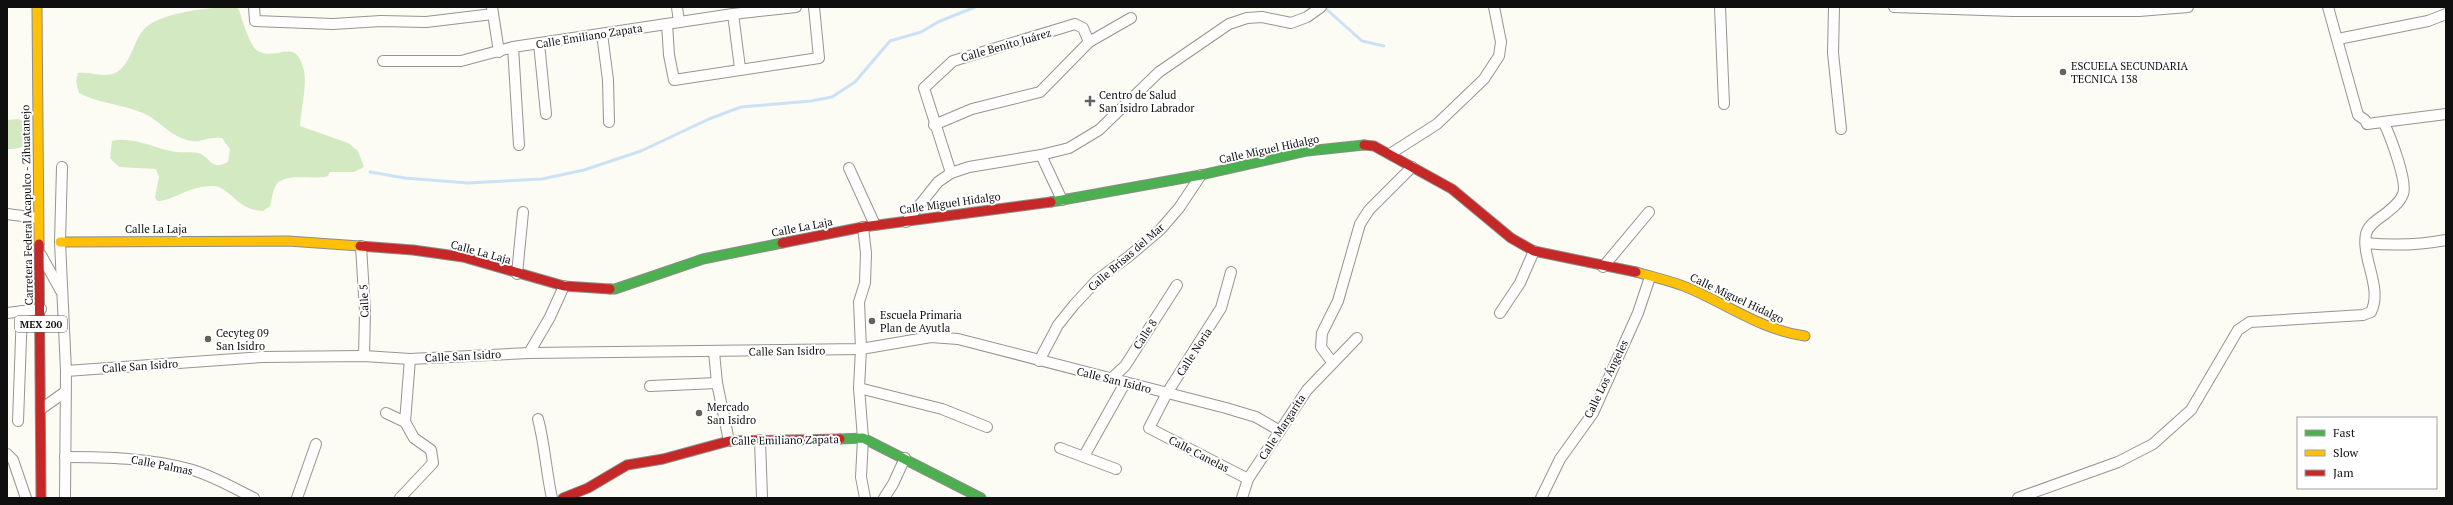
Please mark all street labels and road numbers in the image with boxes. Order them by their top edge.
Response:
street label: Calle Emiliano Zapata [535,21,644,51]
street label: Calle Benito Juárez [959,25,1053,65]
street label: Carretera Federal Acapulco - Zihuatanejo [18,105,36,305]
street label: Calle Miguel Hidalgo [1218,132,1320,166]
street label: Calle Miguel Hidalgo [898,189,1002,217]
street label: Calle La Laja [770,214,834,240]
street label: Calle Brisas del Mar [1085,220,1168,294]
street label: Calle La Laja [125,222,187,236]
street label: Calle La Laja [449,237,513,267]
street label: Calle Miguel Hidalgo [1688,270,1786,326]
street label: Calle 5 [356,284,372,318]
road number: MEX 200 [15,316,67,332]
street label: Calle 8 [1130,316,1160,352]
street label: Calle Noria [1173,325,1215,379]
street label: Calle Los Ángeles [1581,337,1631,421]
street label: Calle San Isidro [749,343,825,359]
street label: Calle San Isidro [424,347,502,365]
street label: Calle San Isidro [101,356,179,376]
street label: Calle San Isidro [1075,364,1153,396]
street label: Calle Margarita [1256,391,1309,462]
street label: Calle Emiliano Zapata [731,432,839,448]
street label: Calle Canelas [1167,433,1232,475]
street label: Calle Palmas [130,452,194,478]

